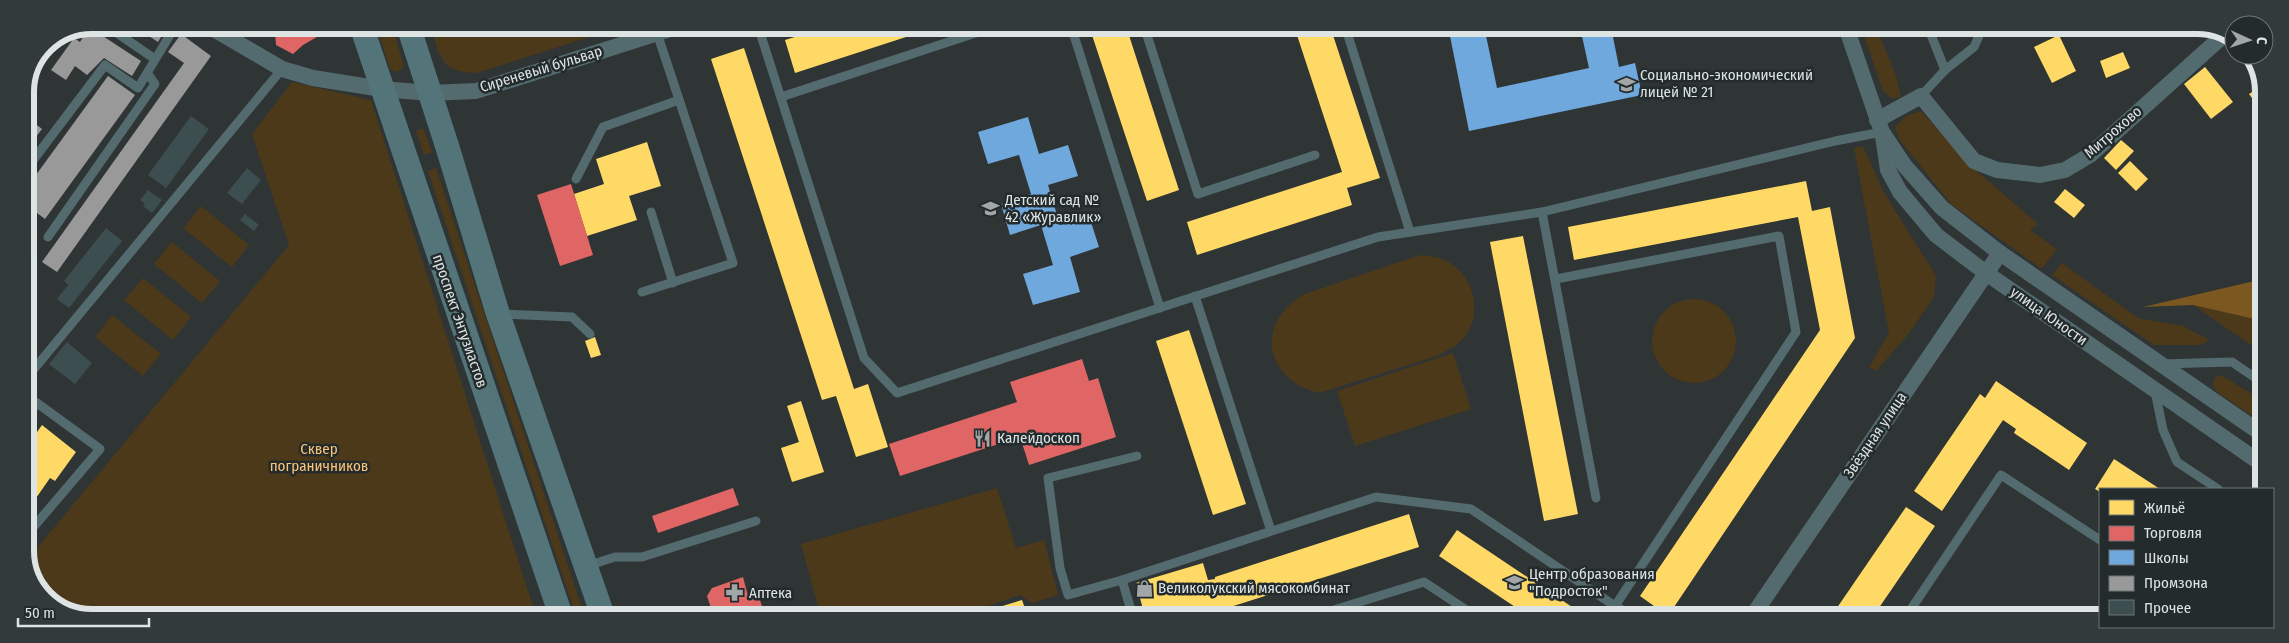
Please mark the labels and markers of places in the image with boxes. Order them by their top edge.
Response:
place label: Социально-экономический лицей № 21 [1640,66,1813,101]
school or university icon: Социально-экономический лицей № 21 [1616,74,1636,94]
place label: Детский сад № 42 «Журавлик» [1004,191,1101,226]
school or university icon: Детский сад № 42 «Журавлик» [981,199,1001,219]
restaurant icon: Калейдоскоп [973,428,993,448]
place label: Калейдоскоп [997,429,1080,447]
place label: Центр образования "Подросток" [1529,565,1655,600]
school or university icon: Центр образования "Подросток" [1505,573,1525,593]
shop icon: Великолукский мясокомбинат [1134,578,1154,598]
place label: Великолукский мясокомбинат [1158,579,1351,597]
pharmacy icon: Аптека [725,583,745,603]
place label: Аптека [749,584,792,602]

